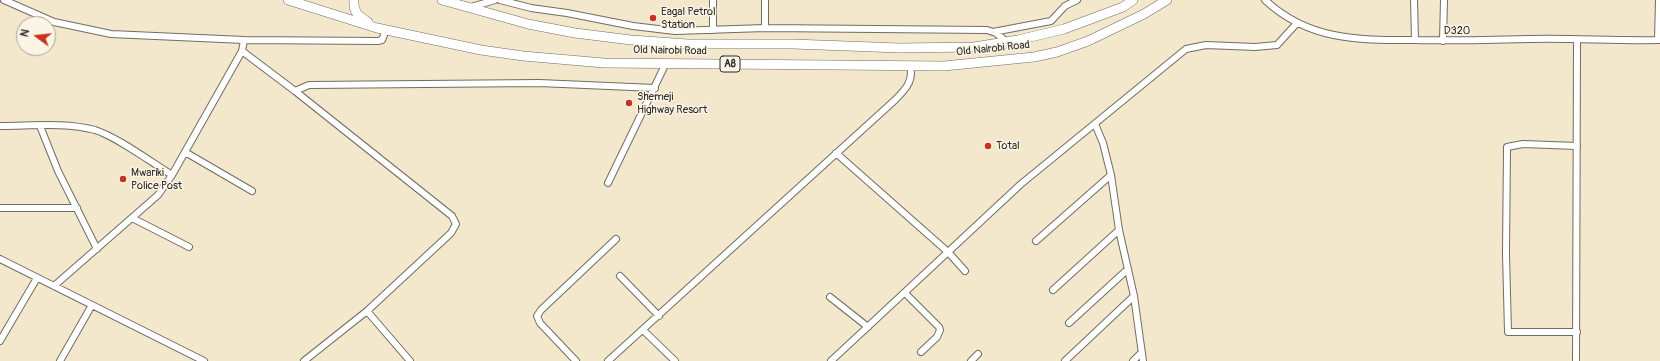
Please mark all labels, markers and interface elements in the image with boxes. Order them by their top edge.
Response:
place label: Eagal Petrol Station [661,5,716,31]
marker: Eagal Petrol Station [648,13,658,23]
north arrow [16,16,56,56]
street label: D320 [1444,24,1470,38]
text: N [18,28,32,38]
street label: Old Nairobi Road [955,39,1031,59]
street label: Old Nairobi Road [633,44,707,58]
road number: A8 [720,56,740,72]
place label: Shemeji Highway Resort [637,90,707,116]
marker: Shemeji Highway Resort [624,98,634,108]
place label: Total [996,139,1020,153]
marker: Total [983,141,993,151]
place label: Mwariki Police Post [131,166,182,192]
marker: Mwariki Police Post [118,174,128,184]

